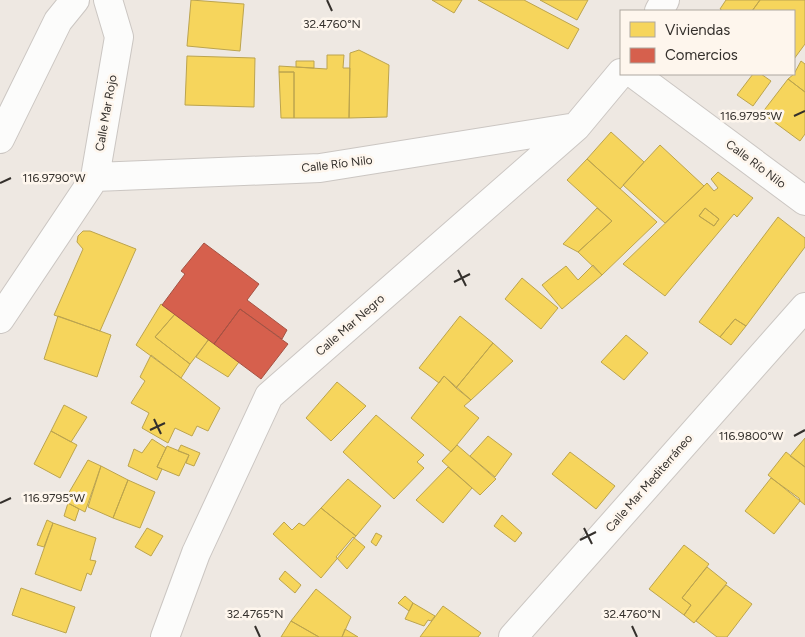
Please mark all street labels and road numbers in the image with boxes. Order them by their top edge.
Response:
street label: Calle Mar Rojo [92,74,120,152]
street label: Calle Río Nilo [723,137,789,191]
street label: Calle Río Nilo [301,153,373,175]
street label: Calle Mar Negro [313,291,387,359]
street label: Calle Mar Mediterráneo [603,431,695,535]

